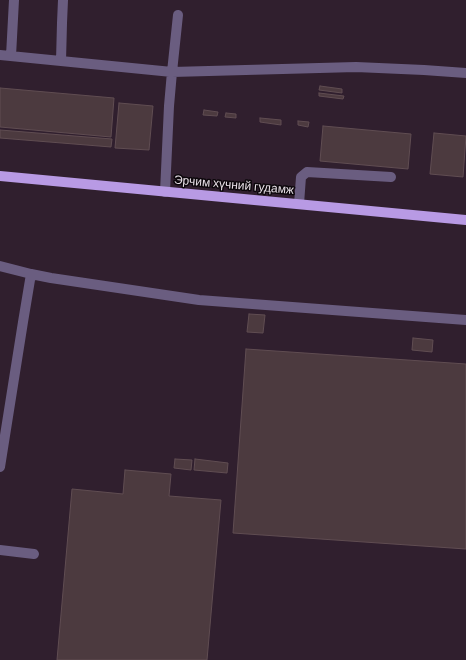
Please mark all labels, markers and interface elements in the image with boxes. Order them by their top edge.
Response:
street label: Эрчим хүчний гудамж [173,173,295,197]

